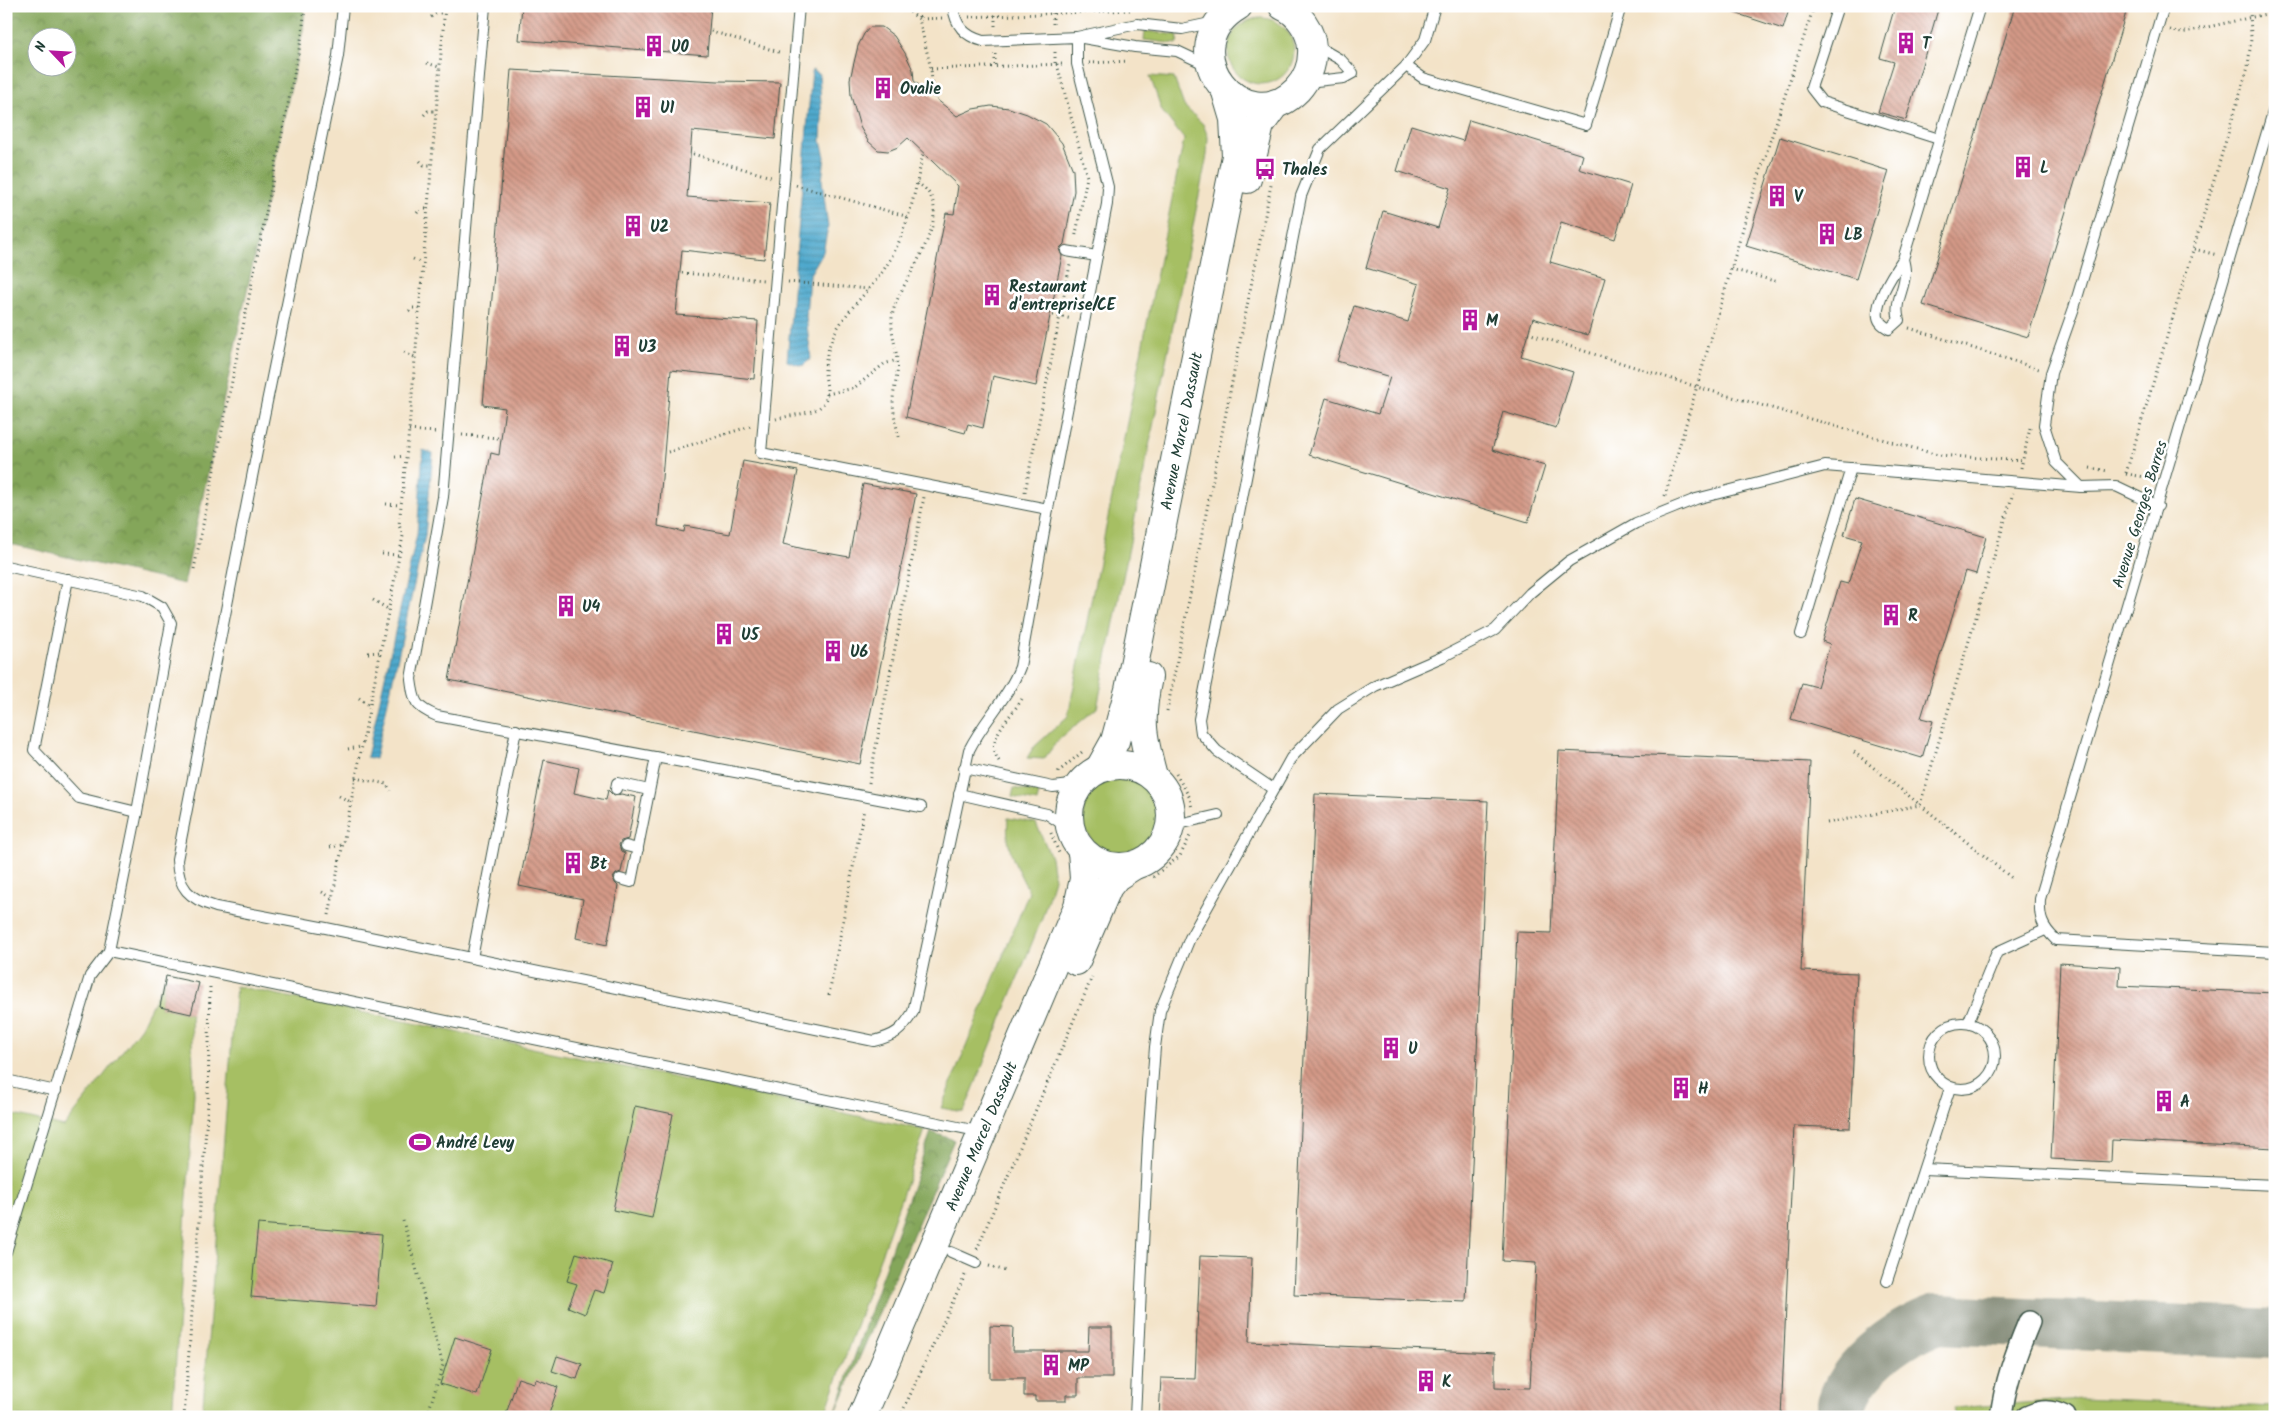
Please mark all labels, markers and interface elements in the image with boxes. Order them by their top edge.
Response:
north arrow [28,28,78,78]
building icon: T [1893,30,1919,56]
place label: T [1922,32,1932,57]
building icon: U0 [641,33,667,59]
place label: U0 [671,35,690,60]
text: N [29,38,53,56]
building icon: Ovalie [870,75,896,101]
place label: Ovalie [900,77,941,102]
building icon: U1 [630,94,656,120]
place label: U1 [660,96,675,121]
building icon: L [2010,154,2036,180]
bus stop icon: Thales [1252,156,1278,182]
place label: L [2040,156,2049,181]
place label: Thales [1282,158,1328,183]
building icon: V [1764,183,1790,209]
place label: V [1794,185,1804,210]
building icon: U2 [620,213,646,239]
place label: U2 [650,215,669,240]
building icon: LB [1814,221,1840,247]
place label: LB [1844,223,1863,248]
place label: Restaurant d'entreprise/CE [1009,275,1117,318]
building icon: Restaurant d'entreprise/CE [979,282,1005,308]
building icon: M [1457,307,1483,333]
place label: M [1486,309,1499,334]
building icon: U3 [609,333,635,359]
place label: U3 [638,335,657,360]
street label: Avenue Marcel Dassault [1154,349,1211,512]
street label: Avenue Georges Barres [2106,437,2175,591]
building icon: U4 [553,593,579,619]
place label: U4 [582,595,601,620]
building icon: R [1878,602,1904,628]
place label: R [1908,604,1918,629]
building icon: U5 [711,621,737,647]
place label: U5 [741,623,761,648]
building icon: U6 [820,638,846,664]
place label: U6 [850,640,869,665]
building icon: Bt [560,850,586,876]
place label: Bt [590,852,608,877]
building icon: U [1378,1035,1404,1061]
place label: U [1408,1037,1418,1062]
street label: Avenue Marcel Dassault [939,1057,1025,1215]
building icon: H [1668,1075,1694,1101]
place label: H [1698,1077,1708,1102]
building icon: A [2151,1088,2177,1114]
place label: A [2180,1090,2190,1115]
sports icon: André Levy [407,1129,433,1155]
place label: André Levy [436,1131,515,1156]
building icon: MP [1038,1352,1064,1378]
place label: MP [1068,1354,1090,1379]
building icon: K [1413,1368,1439,1394]
place label: K [1442,1370,1452,1395]

